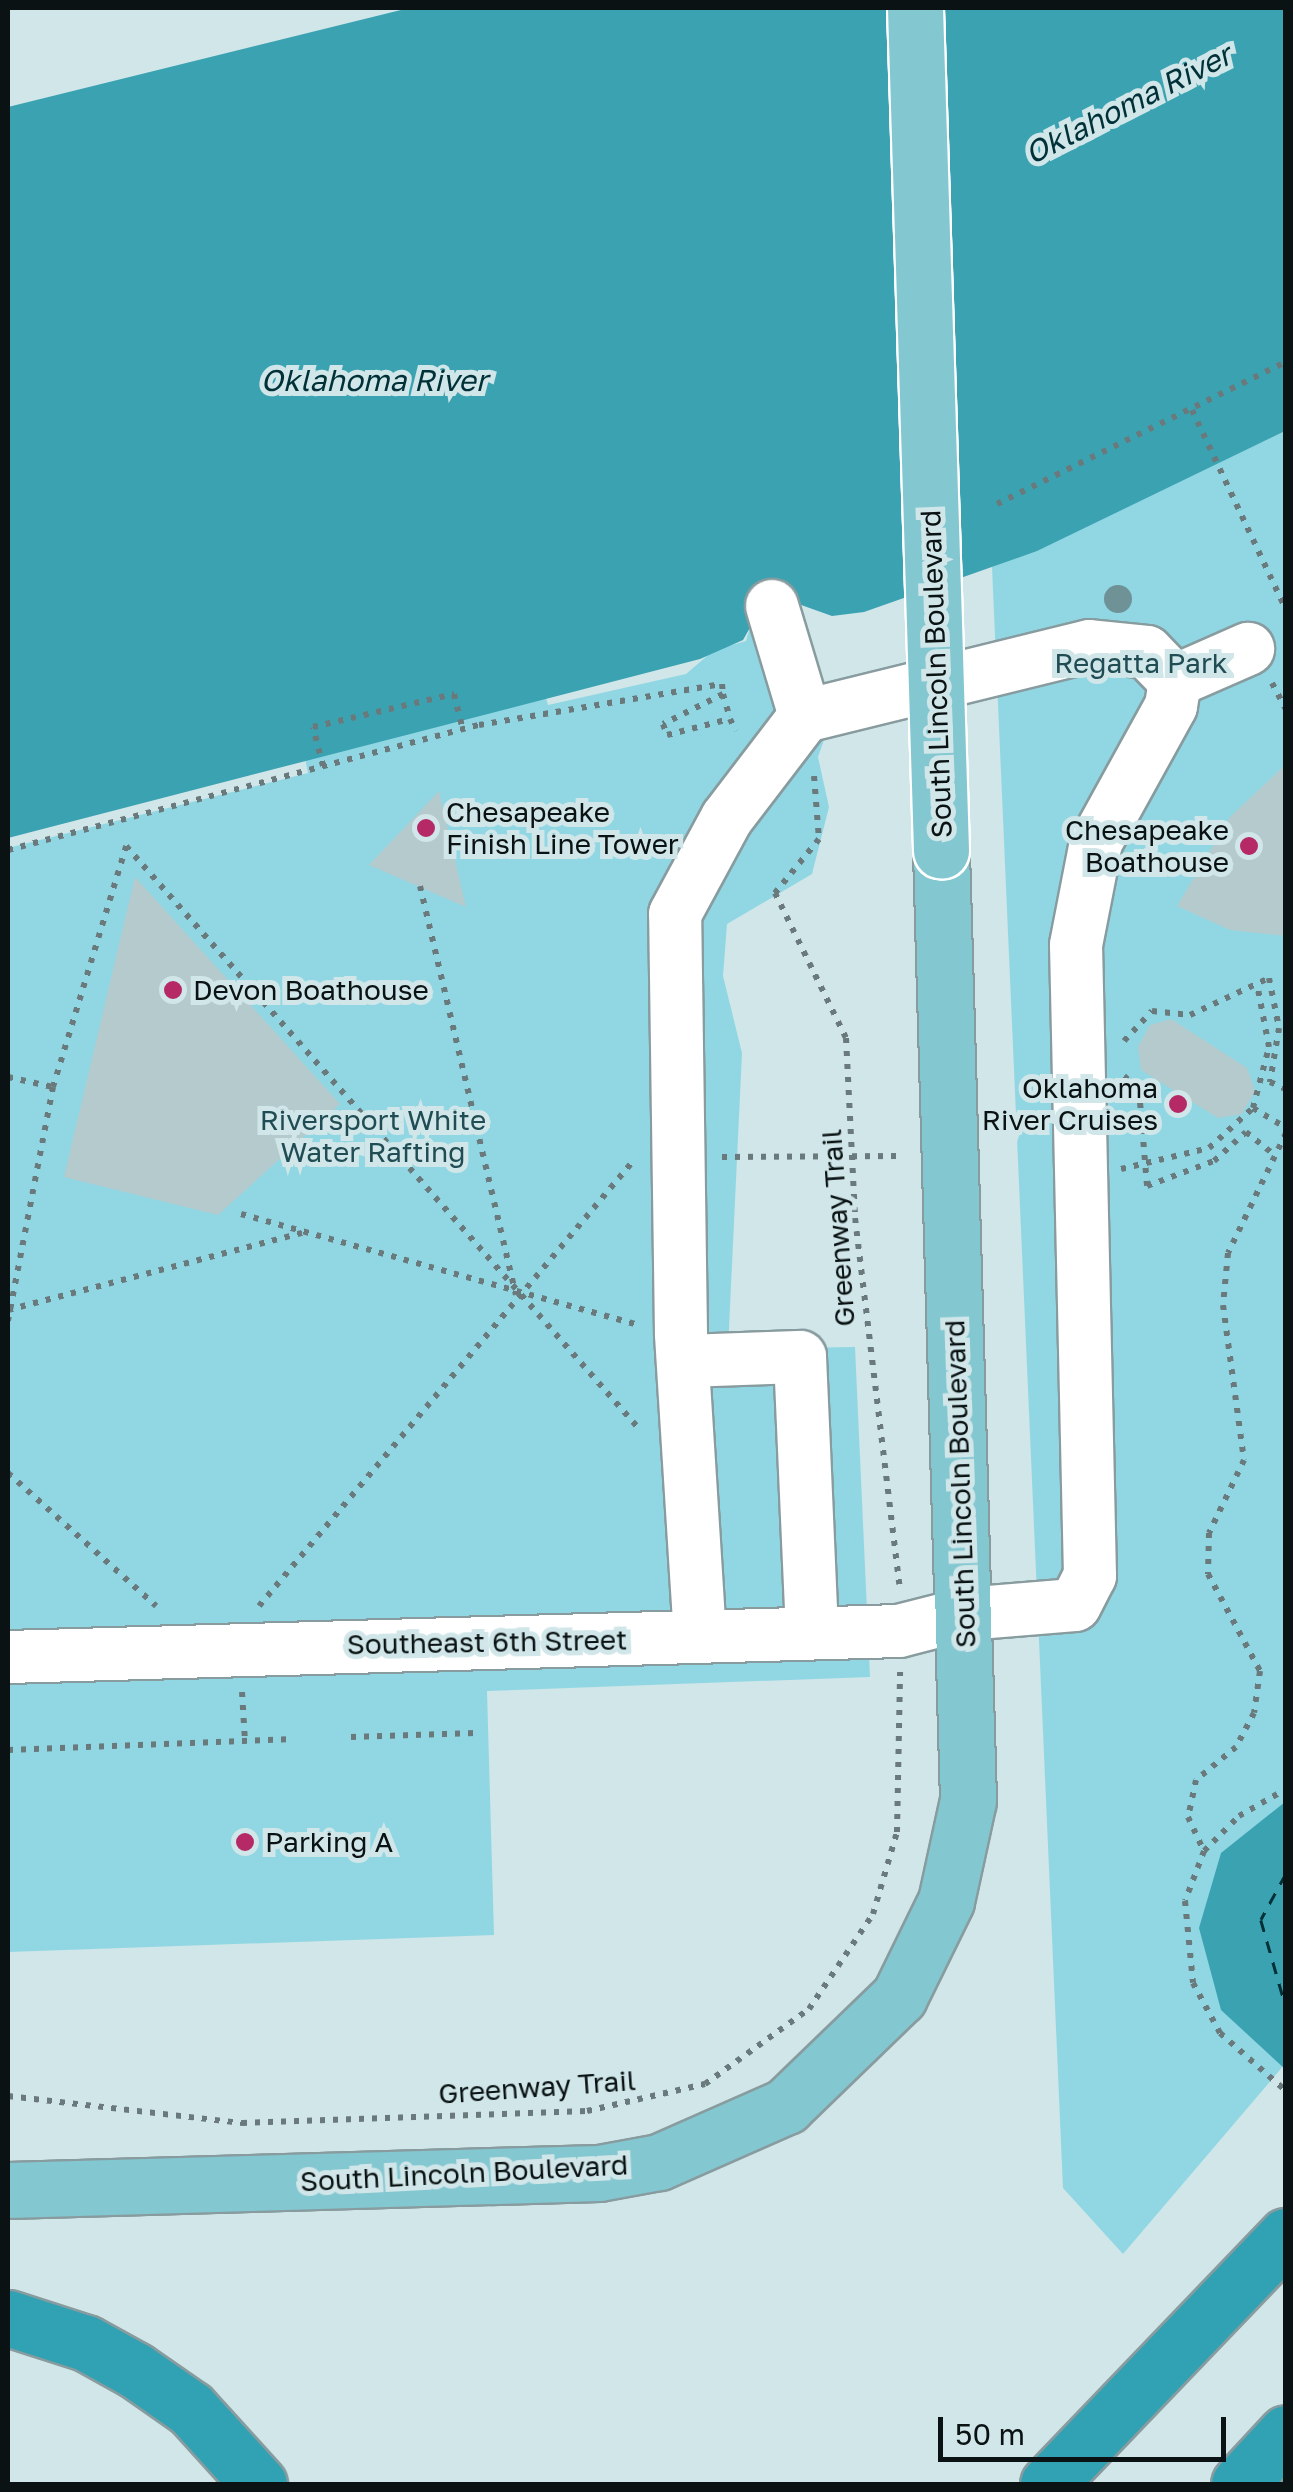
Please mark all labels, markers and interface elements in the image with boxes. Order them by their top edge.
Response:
water label: Oklahoma River [1019,36,1237,172]
water label: Oklahoma River [261,362,487,398]
street label: South Lincoln Boulevard [913,509,959,839]
park label: Regatta Park [1054,646,1228,680]
place label: Chesapeake Finish Line Tower [446,795,679,861]
place label: Chesapeake Boathouse [1065,813,1229,879]
marker: Chesapeake Finish Line Tower [415,817,437,839]
marker: Chesapeake Boathouse [1238,835,1260,857]
place label: Devon Boathouse [193,973,429,1007]
marker: Devon Boathouse [162,979,184,1001]
place label: Oklahoma River Cruises [982,1071,1158,1137]
marker: Oklahoma River Cruises [1167,1093,1189,1115]
park label: Riversport White Water Rafting [260,1103,486,1169]
street label: Greenway Trail [814,1128,862,1328]
street label: South Lincoln Boulevard [937,1319,983,1649]
street label: Southeast 6th Street [347,1623,627,1661]
place label: Parking A [265,1825,393,1859]
marker: Parking A [234,1831,256,1853]
street label: Greenway Trail [437,2063,637,2111]
street label: South Lincoln Boulevard [299,2148,629,2198]
scale bar [943,2397,1230,2459]
text: 50 m [955,2416,1025,2452]

